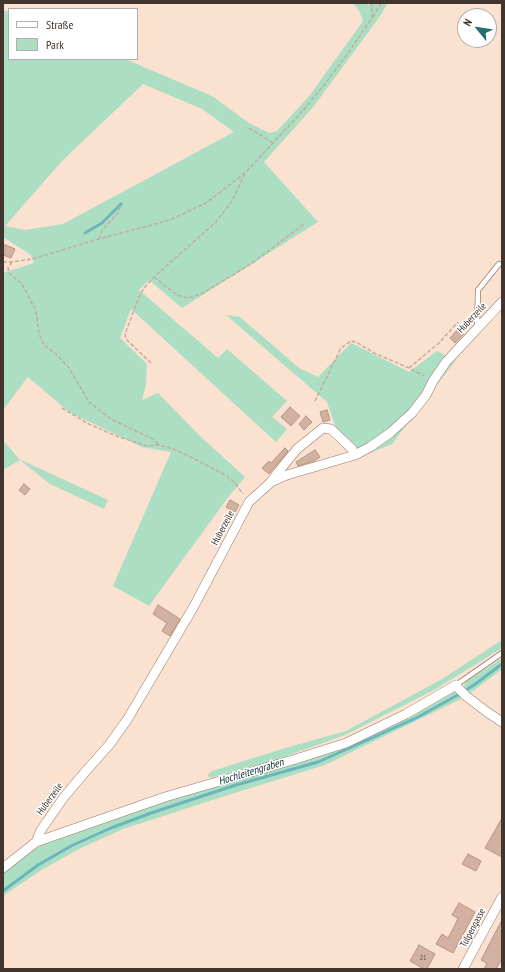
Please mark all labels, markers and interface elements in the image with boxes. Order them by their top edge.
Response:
legend [8,8,138,60]
north arrow [457,8,497,48]
text: N [460,16,475,29]
text: Straße [46,17,73,32]
text: Park [46,37,64,52]
street label: Huberzeile [455,300,489,336]
street label: Huberzeile [209,509,237,547]
water label: Hochleitengraben [217,756,285,788]
street label: Huberzeile [34,780,66,818]
street label: Tulpengasse [458,906,488,950]
house number: 21 [419,953,427,963]

